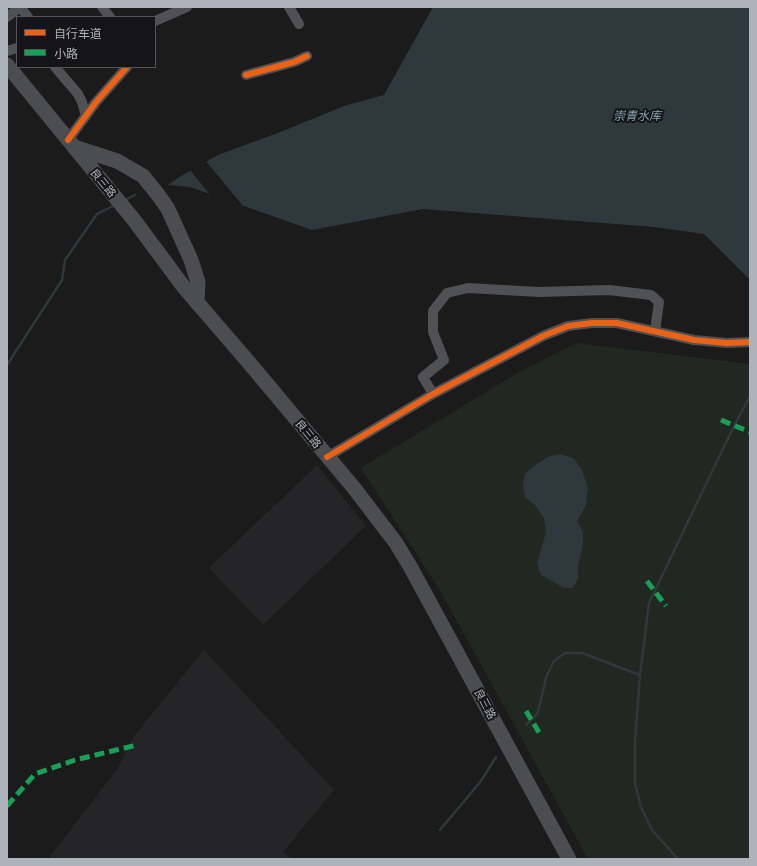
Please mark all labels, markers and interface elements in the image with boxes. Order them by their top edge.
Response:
legend [16,16,156,68]
text: 自行车道 [54,27,102,40]
text: 小路 [54,47,78,60]
water label: 崇青水库 [613,109,661,123]
street label: 良三路 [87,166,119,200]
street label: 良三路 [292,417,324,451]
street label: 良三路 [471,686,499,722]

